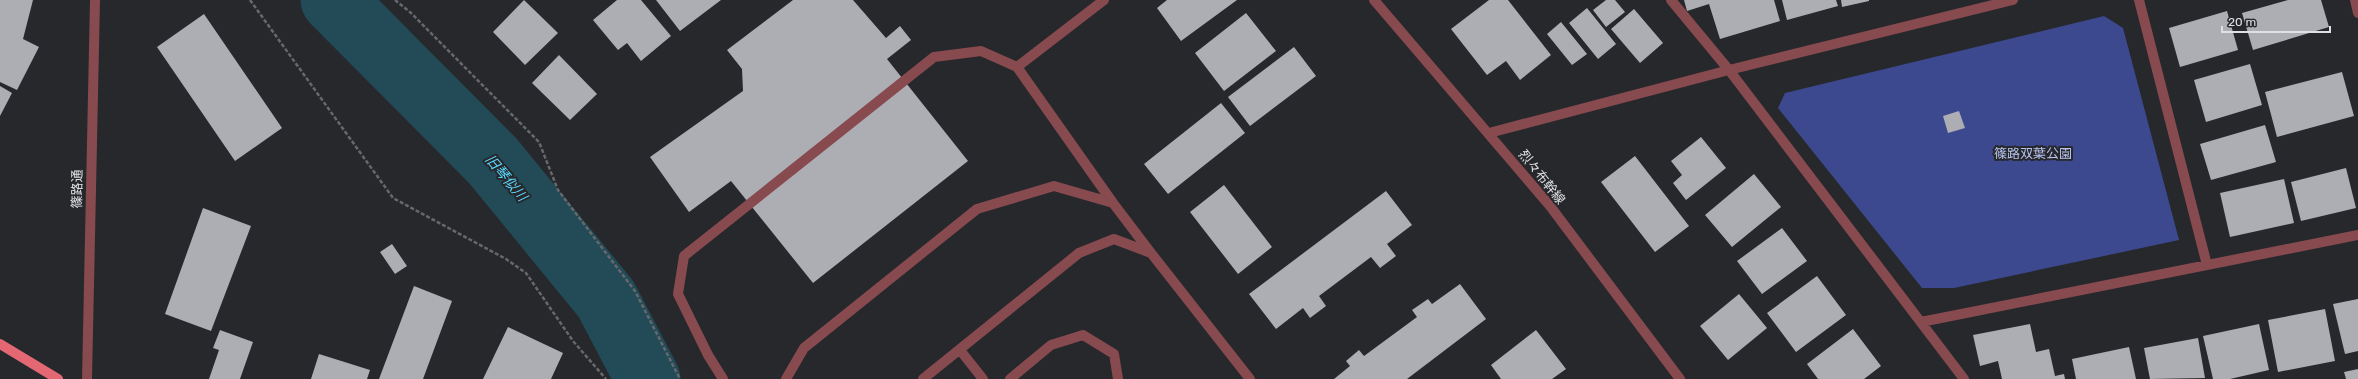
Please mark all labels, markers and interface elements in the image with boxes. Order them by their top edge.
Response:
scale bar [2222,8,2330,34]
text: 20 m [2228,15,2256,29]
park label: 篠路双葉公園 [1994,146,2072,161]
street label: 烈々布幹線 [1516,147,1568,207]
water label: 旧琴似川 [481,151,532,206]
street label: 篠路通 [69,169,85,209]

